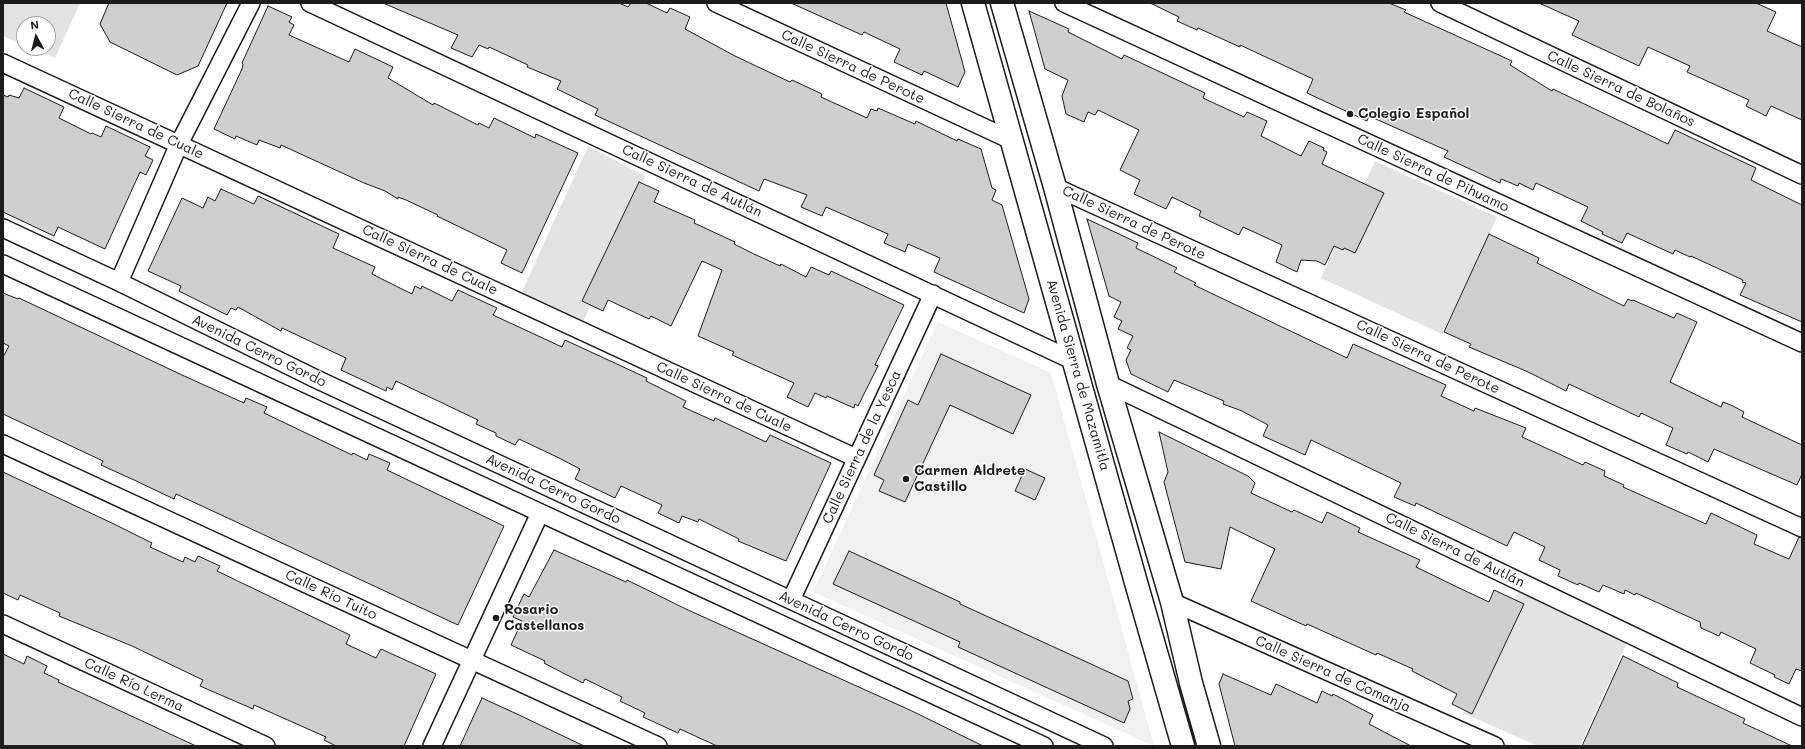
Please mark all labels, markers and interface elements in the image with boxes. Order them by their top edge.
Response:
north arrow [16,16,56,56]
text: N [30,17,40,33]
street label: Calle Sierra de Perote [779,26,927,108]
street label: Calle Sierra de Bolaños [1544,47,1698,131]
street label: Calle Sierra de Cuale [66,85,206,163]
place label: Colegio Español [1358,106,1469,122]
marker: Colegio Español [1345,109,1355,119]
street label: Calle Sierra de Pihuamo [1354,130,1512,216]
street label: Calle Sierra de Autlán [619,141,765,221]
street label: Calle Sierra de Perote [1060,182,1208,264]
street label: Calle Sierra de Cuale [360,221,500,299]
street label: Avenida Sierra de Mazamitla [1043,277,1113,473]
street label: Avenida Cerro Gordo [189,311,329,391]
street label: Calle Sierra de Perote [1354,316,1502,398]
street label: Calle Sierra de Cuale [654,358,794,436]
street label: Calle Sierra de la Yesca [819,368,905,526]
street label: Avenida Cerro Gordo [483,450,623,528]
place label: Carmen Aldrete Castillo [914,463,1025,496]
marker: Carmen Aldrete Castillo [901,474,911,484]
street label: Calle Sierra de Autlán [1383,509,1527,591]
street label: Calle Río Tuito [282,566,380,624]
street label: Avenida Cerro Gordo [776,587,916,665]
place label: Rosario Castellanos [504,602,584,634]
marker: Rosario Castellanos [491,613,501,623]
street label: Calle Sierra de Comanja [1253,632,1413,716]
street label: Calle Río Lerma [82,655,186,715]

